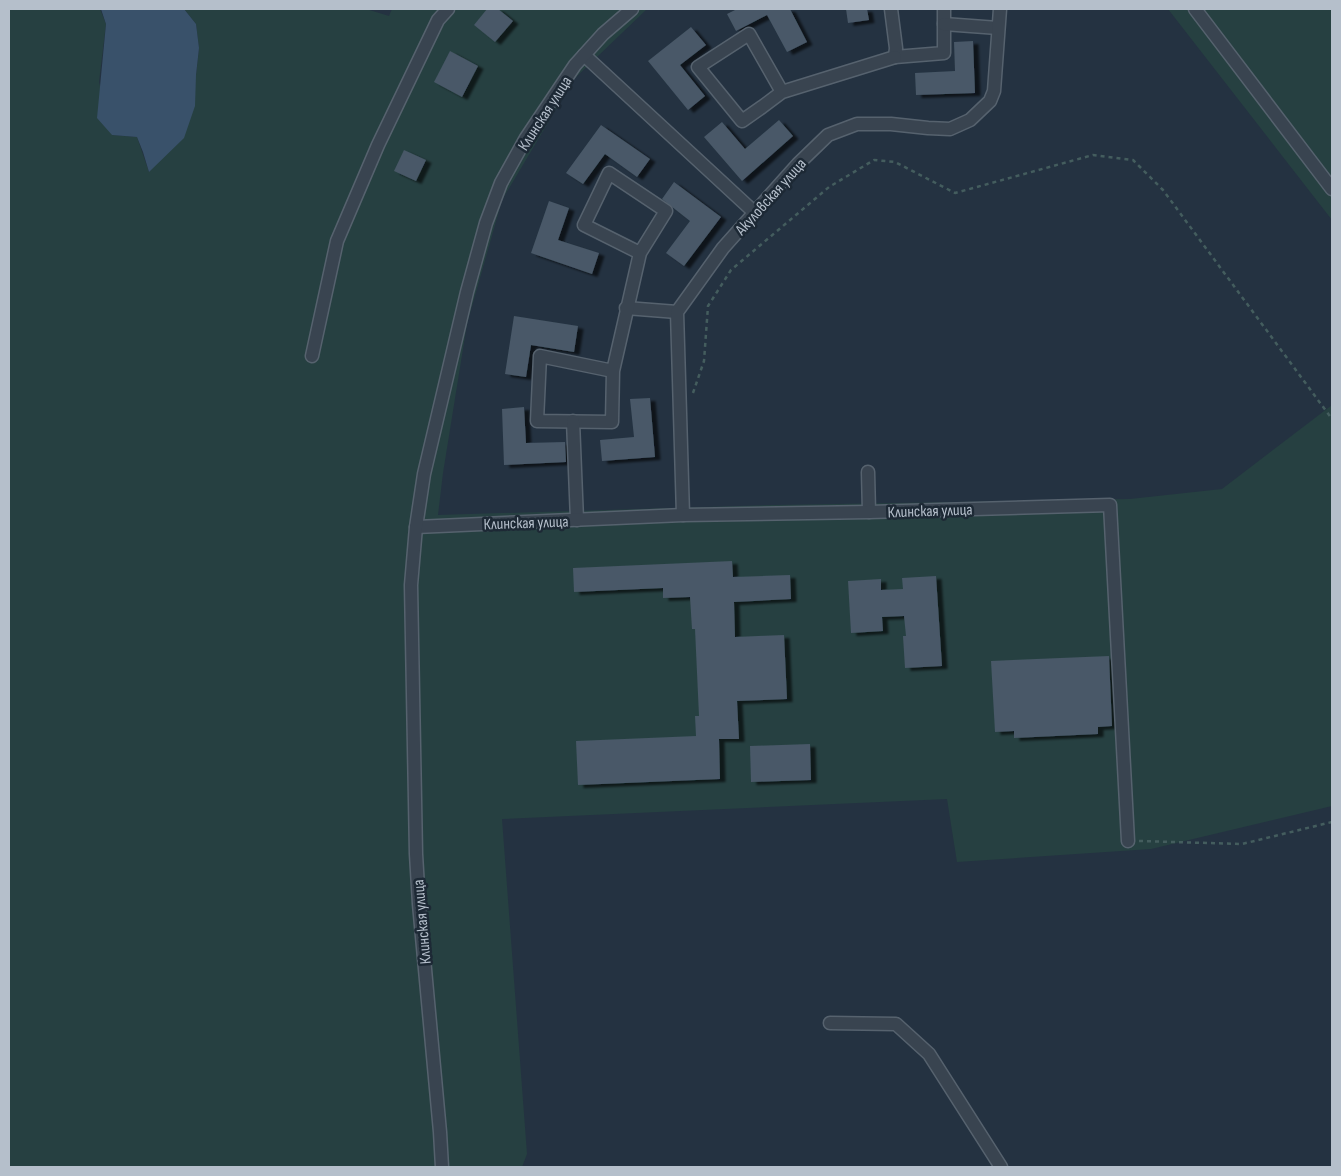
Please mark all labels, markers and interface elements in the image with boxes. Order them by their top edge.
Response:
street label: Клинская улица [514,73,576,155]
street label: Акуловская улица [731,155,811,240]
street label: Клинская улица [887,501,973,522]
street label: Клинская улица [483,513,569,534]
street label: Клинская улица [409,879,436,965]

